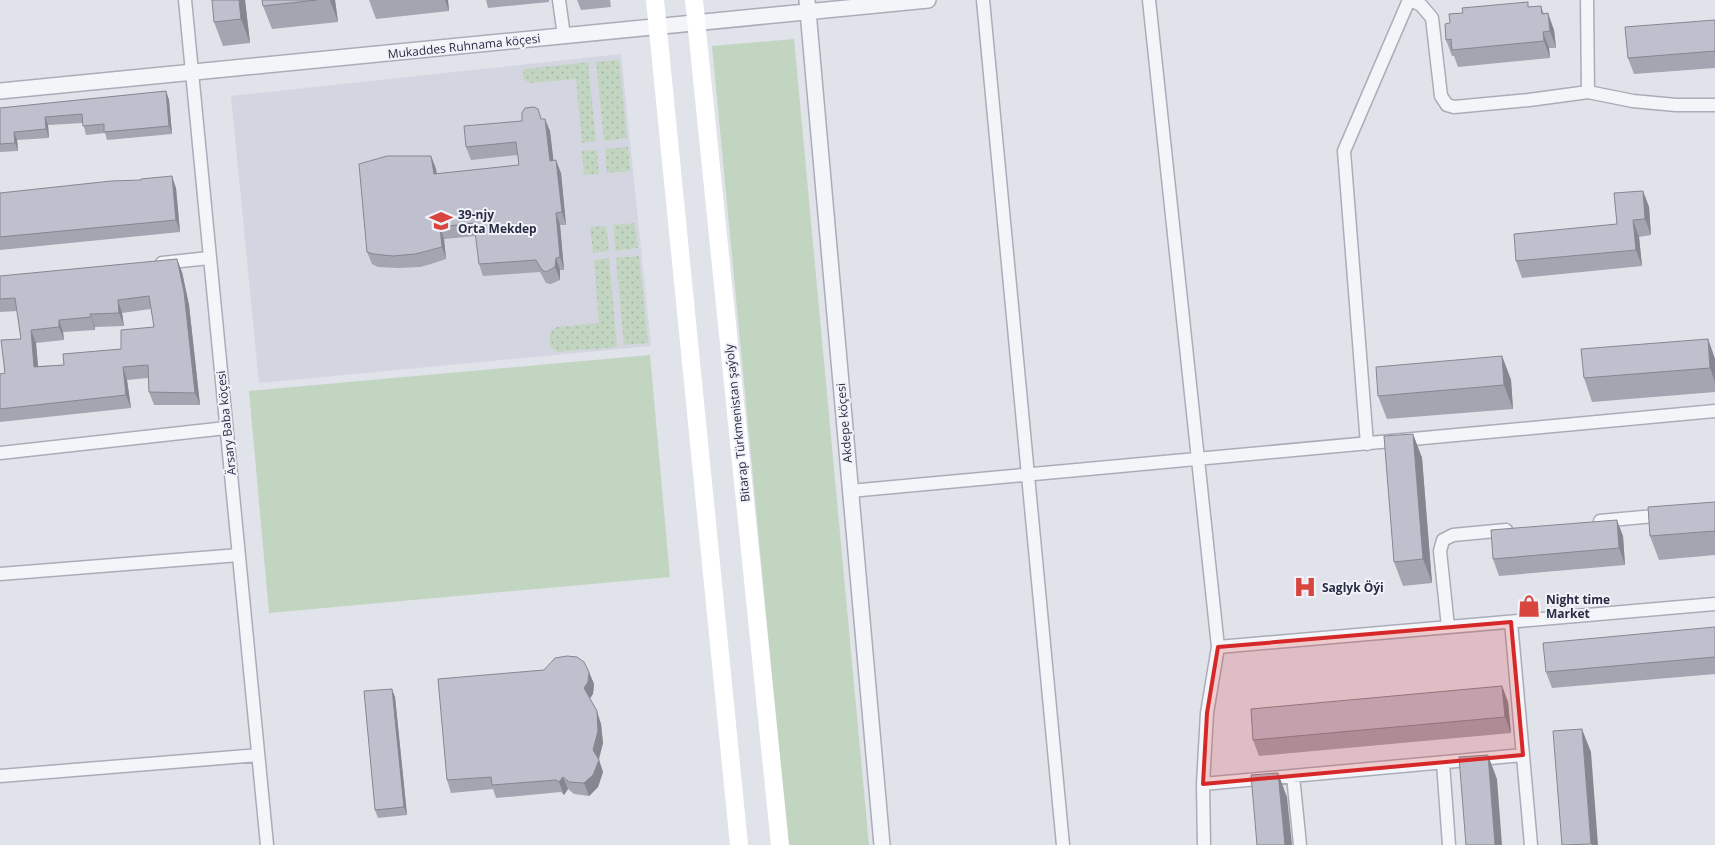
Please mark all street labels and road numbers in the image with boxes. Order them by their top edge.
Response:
street label: Mukaddes Ruhnama köçesi [387,30,541,62]
street label: Bitarap Türkmenistan şaýoly [720,342,754,503]
street label: Ärsary Baba köçesi [212,370,240,476]
street label: Akdepe köçesi [832,382,856,464]

